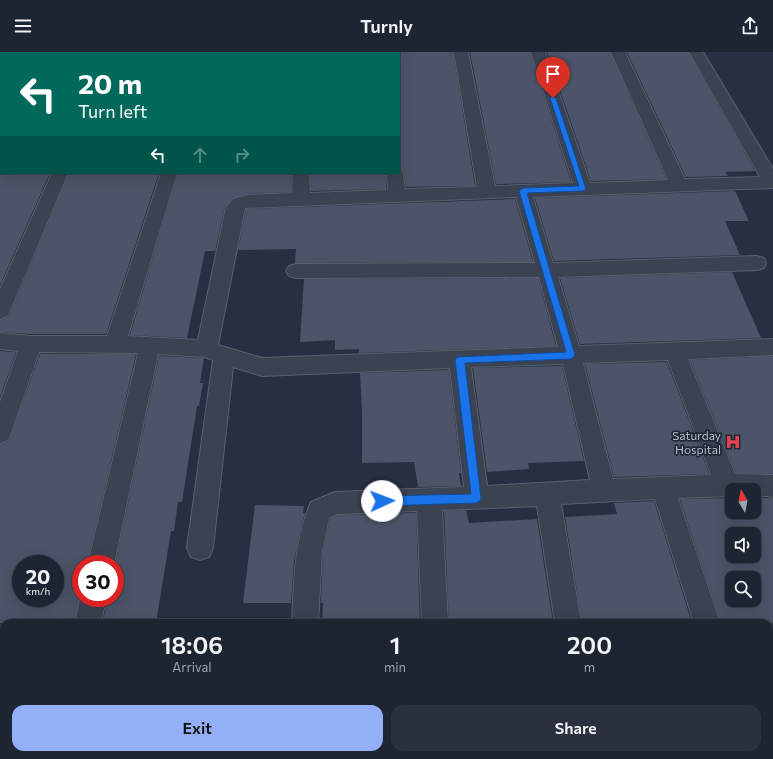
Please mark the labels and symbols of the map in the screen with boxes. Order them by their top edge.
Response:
pin [536,57,570,98]
place label: Saturday Hospital [672,428,721,456]
hospital icon: Saturday Hospital [724,433,742,451]
position arrow [361,480,403,522]
north arrow [725,483,761,519]
speed limit sign: 30 [72,555,124,607]

